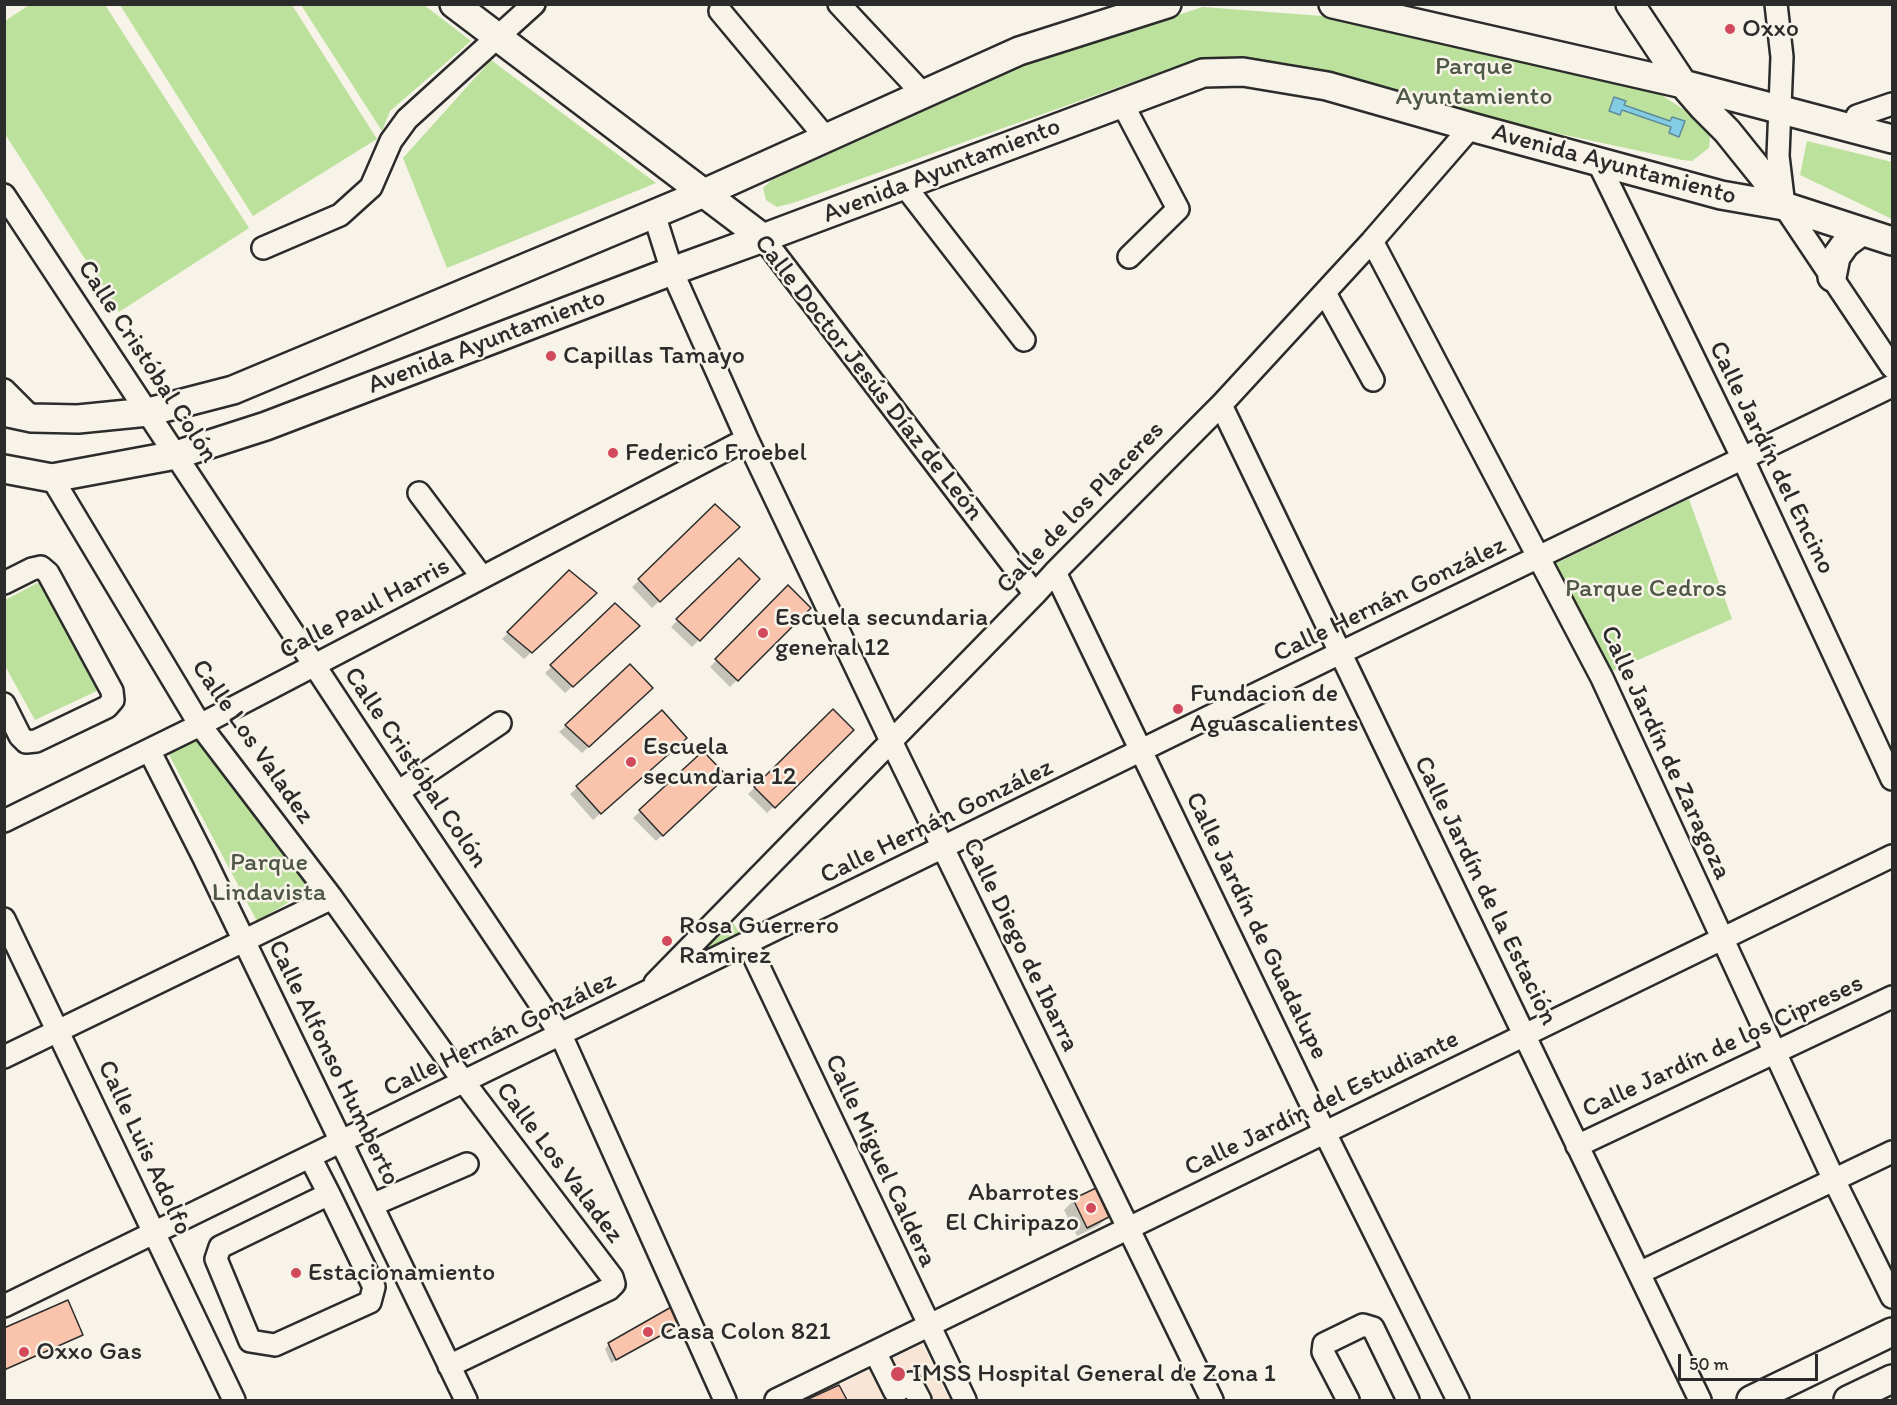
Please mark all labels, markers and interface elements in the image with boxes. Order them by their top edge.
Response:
place label: Oxxo [1742,13,1799,45]
marker: Oxxo [1723,22,1737,36]
park label: Parque Ayuntamiento [1396,51,1552,112]
street label: Avenida Ayuntamiento [819,111,1065,231]
street label: Avenida Ayuntamiento [1488,117,1740,213]
street label: Calle Doctor Jesús Díaz de León [746,229,990,527]
street label: Calle Cristóbal Colón [70,255,224,469]
street label: Avenida Ayuntamiento [364,282,610,402]
street label: Calle Jardín del Encino [1701,336,1841,580]
place label: Capillas Tamayo [563,340,745,372]
marker: Capillas Tamayo [544,349,558,363]
street label: Calle de los Placeres [991,415,1171,601]
place label: Federico Froebel [625,437,807,469]
marker: Federico Froebel [606,446,620,460]
street label: Calle Hernán González [1269,530,1511,670]
street label: Calle Paul Harris [275,551,455,667]
park label: Parque Cedros [1565,573,1727,605]
place label: Escuela secundaria general 12 [775,602,988,664]
street label: Calle Jardín de Zaragoza [1592,621,1738,885]
marker: Escuela secundaria general 12 [756,626,770,640]
street label: Calle Los Valadez [184,654,320,830]
street label: Calle Cristóbal Colón [336,662,494,874]
place label: Fundacion de Aguascalientes [1190,678,1359,740]
marker: Fundacion de Aguascalientes [1171,702,1185,716]
place label: Escuela secundaria 12 [643,731,796,792]
street label: Calle Jardín de la Estación [1406,751,1564,1031]
street label: Calle Hernán González [816,752,1058,892]
marker: Escuela secundaria 12 [624,755,638,769]
street label: Calle Jardín de Guadalupe [1178,787,1334,1065]
street label: Calle Diego de Ibarra [955,833,1085,1057]
park label: Parque Lindavista [212,847,326,909]
place label: Rosa Guerrero Ramirez [679,910,839,972]
marker: Rosa Guerrero Ramirez [660,934,674,948]
street label: Calle Alfonso Humberto [260,935,406,1191]
street label: Calle Hernán González [379,965,621,1105]
street label: Calle Jardín de los Cipreses [1578,968,1868,1126]
street label: Calle Jardín del Estudiante [1180,1024,1464,1184]
street label: Calle Miguel Caldera [817,1050,943,1272]
street label: Calle Luis Adolfo [90,1056,198,1240]
street label: Calle Los Valadez [488,1076,630,1250]
place label: Abarrotes El Chiripazo [945,1177,1079,1238]
marker: Abarrotes El Chiripazo [1084,1201,1098,1215]
place label: Estacionamiento [308,1257,495,1289]
marker: Estacionamiento [289,1266,303,1280]
place label: Casa Colon 821 [660,1316,831,1348]
marker: Casa Colon 821 [641,1325,655,1339]
place label: Oxxo Gas [36,1336,142,1368]
scale bar [1681,1342,1820,1380]
marker: Oxxo Gas [17,1345,31,1359]
text: 50 m [1689,1353,1729,1375]
place label: IMSS Hospital General de Zona 1 [912,1358,1276,1390]
marker: IMSS Hospital General de Zona 1 [889,1365,907,1383]

